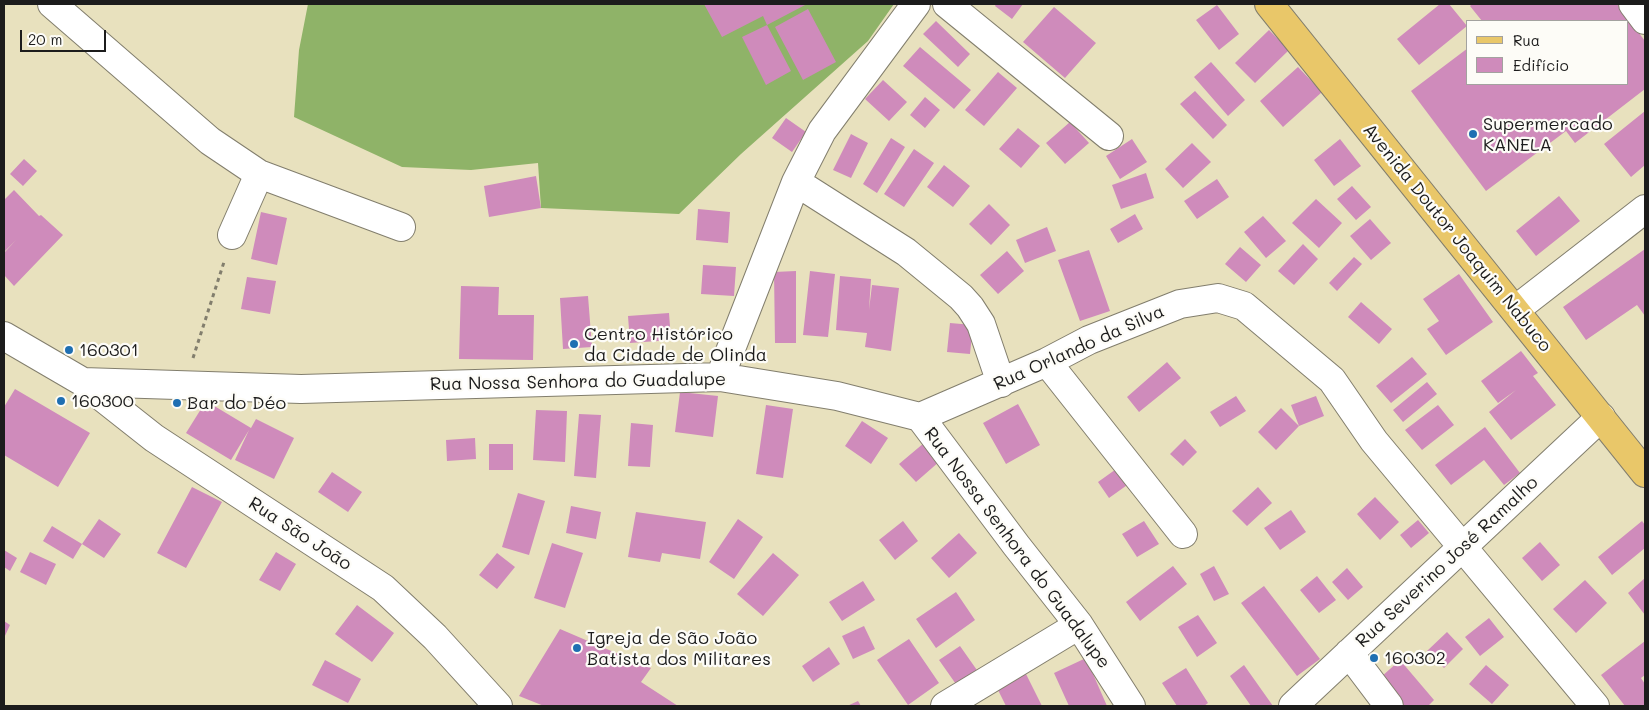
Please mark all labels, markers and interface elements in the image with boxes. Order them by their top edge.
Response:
scale bar [22,20,109,52]
legend [1466,20,1629,85]
text: 20 m [28,29,62,49]
text: Rua [1513,30,1540,50]
text: Edifício [1513,55,1569,75]
place label: Supermercado KANELA [1483,113,1613,156]
street label: Avenida Doutor Joaquim Nabuco [1358,120,1556,356]
marker: Supermercado KANELA [1467,128,1479,140]
street label: Rua Orlando da Silva [990,301,1168,395]
place label: Centro Histórico da Cidade de Olinda [584,323,767,366]
marker: Centro Histórico da Cidade de Olinda [568,338,580,350]
place label: 160301 [79,339,139,361]
marker: 160301 [63,344,75,356]
street label: Rua Nossa Senhora do Guadalupe [430,369,726,395]
place label: 160300 [71,390,134,412]
place label: Bar do Déo [187,392,286,414]
marker: 160300 [55,395,67,407]
marker: Bar do Déo [171,397,183,409]
street label: Rua Nossa Senhora do Guadalupe [919,423,1115,673]
street label: Rua Severino José Ramalho [1351,472,1543,652]
street label: Rua São João [244,493,356,575]
place label: Igreja de São João Batista dos Militares [587,627,771,670]
marker: Igreja de São João Batista dos Militares [571,642,583,654]
place label: 160302 [1384,647,1446,669]
marker: 160302 [1368,652,1380,664]

